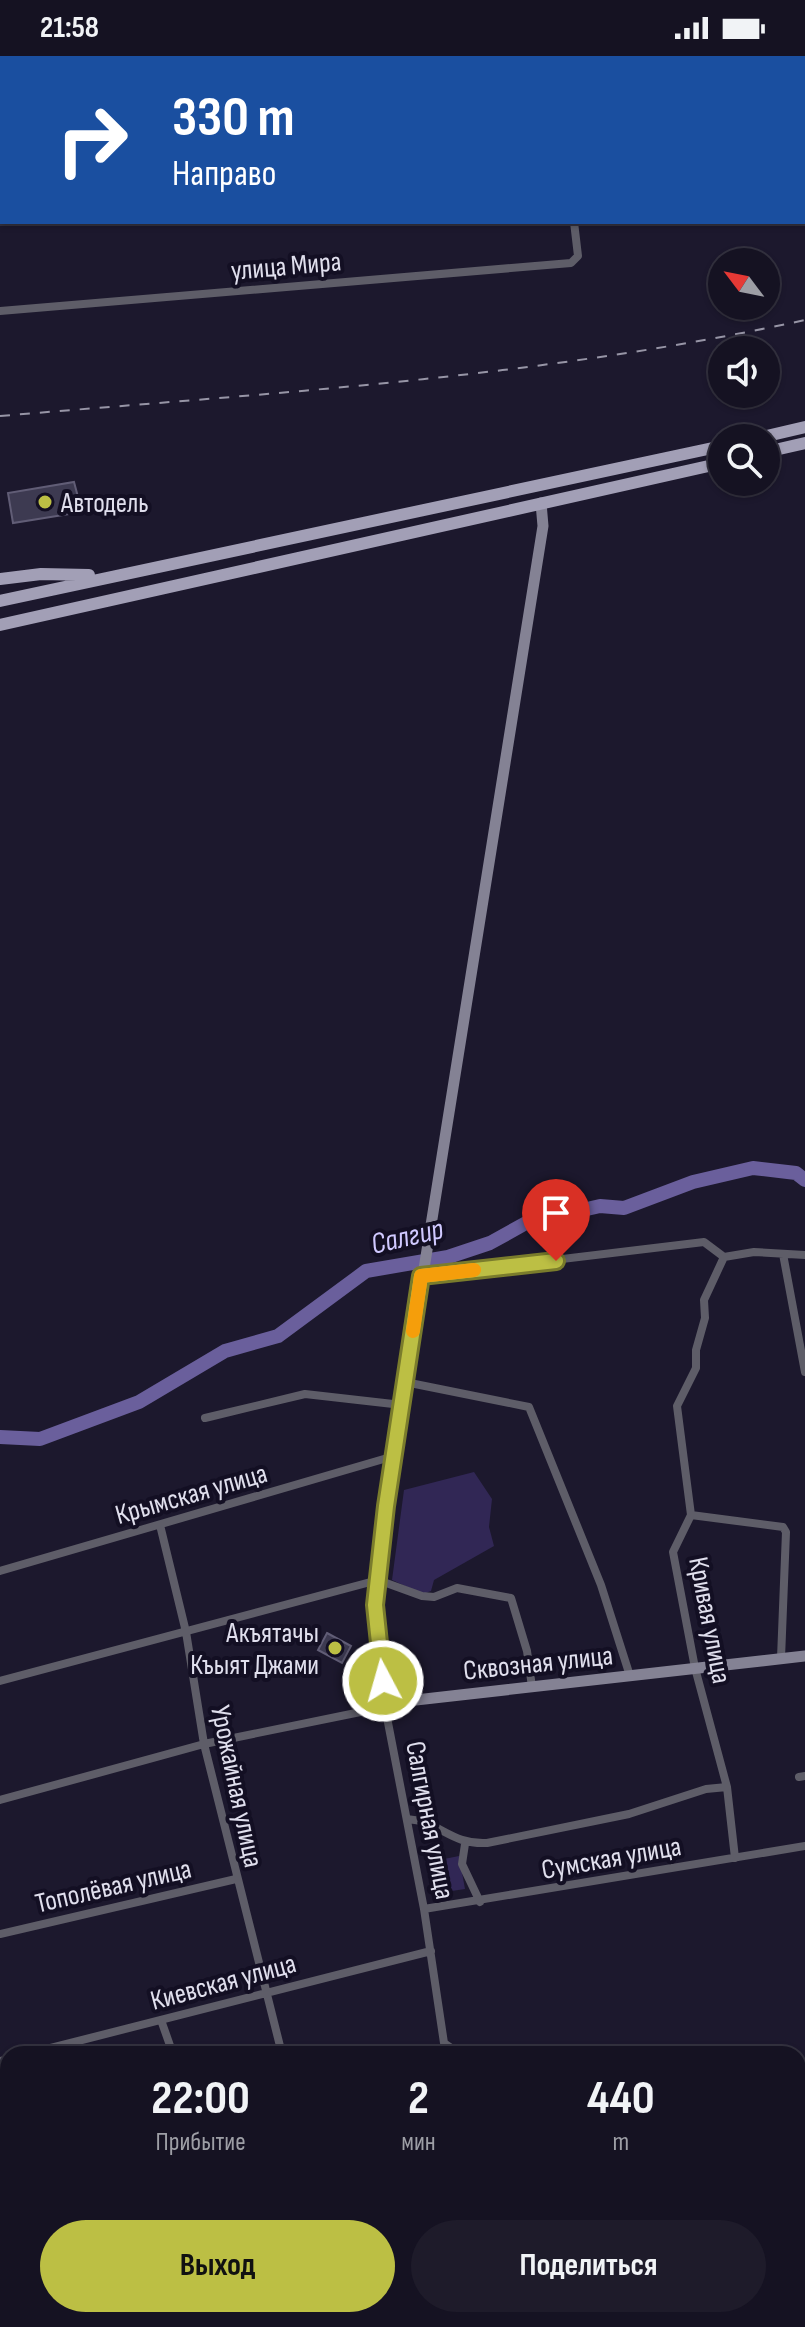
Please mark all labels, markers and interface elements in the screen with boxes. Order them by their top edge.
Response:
text: 21:58 [40,10,99,46]
text: 330 m [172,85,295,152]
icon: right [40,88,144,192]
text: Направо [172,153,276,196]
street label: улица Мира [230,245,343,288]
north arrow [708,248,780,320]
map controls [708,248,780,496]
button: sound [708,336,780,408]
button: search [708,424,780,496]
place label: Автодель [60,487,149,520]
marker: Автодель [36,493,54,511]
pin [522,1179,590,1261]
icon: arrive [534,1191,578,1235]
water label: Салгир [367,1211,447,1263]
street label: Крымская улица [112,1457,271,1532]
street label: Кривая улица [681,1554,738,1686]
place label: Акъятачы Къыят Джами [190,1617,319,1682]
marker: Акъятачы Къыят Джами [326,1639,344,1657]
position arrow [341,1639,425,1723]
street label: Сквозная улица [462,1639,615,1688]
street label: Урожайная улица [203,1702,270,1870]
street label: Салгирная улица [398,1738,461,1902]
street label: Сумская улица [539,1830,684,1887]
street label: Тополёвая улица [32,1852,195,1920]
street label: Киевская улица [147,1947,300,2018]
text: 22:00 [151,2070,250,2127]
text: 2 [408,2070,429,2127]
text: 440 [587,2070,655,2127]
text: Прибытие [156,2127,246,2158]
text: мин [401,2127,436,2158]
text: m [612,2127,629,2158]
button: Выход [40,2220,395,2312]
button: Поделиться [411,2220,766,2312]

